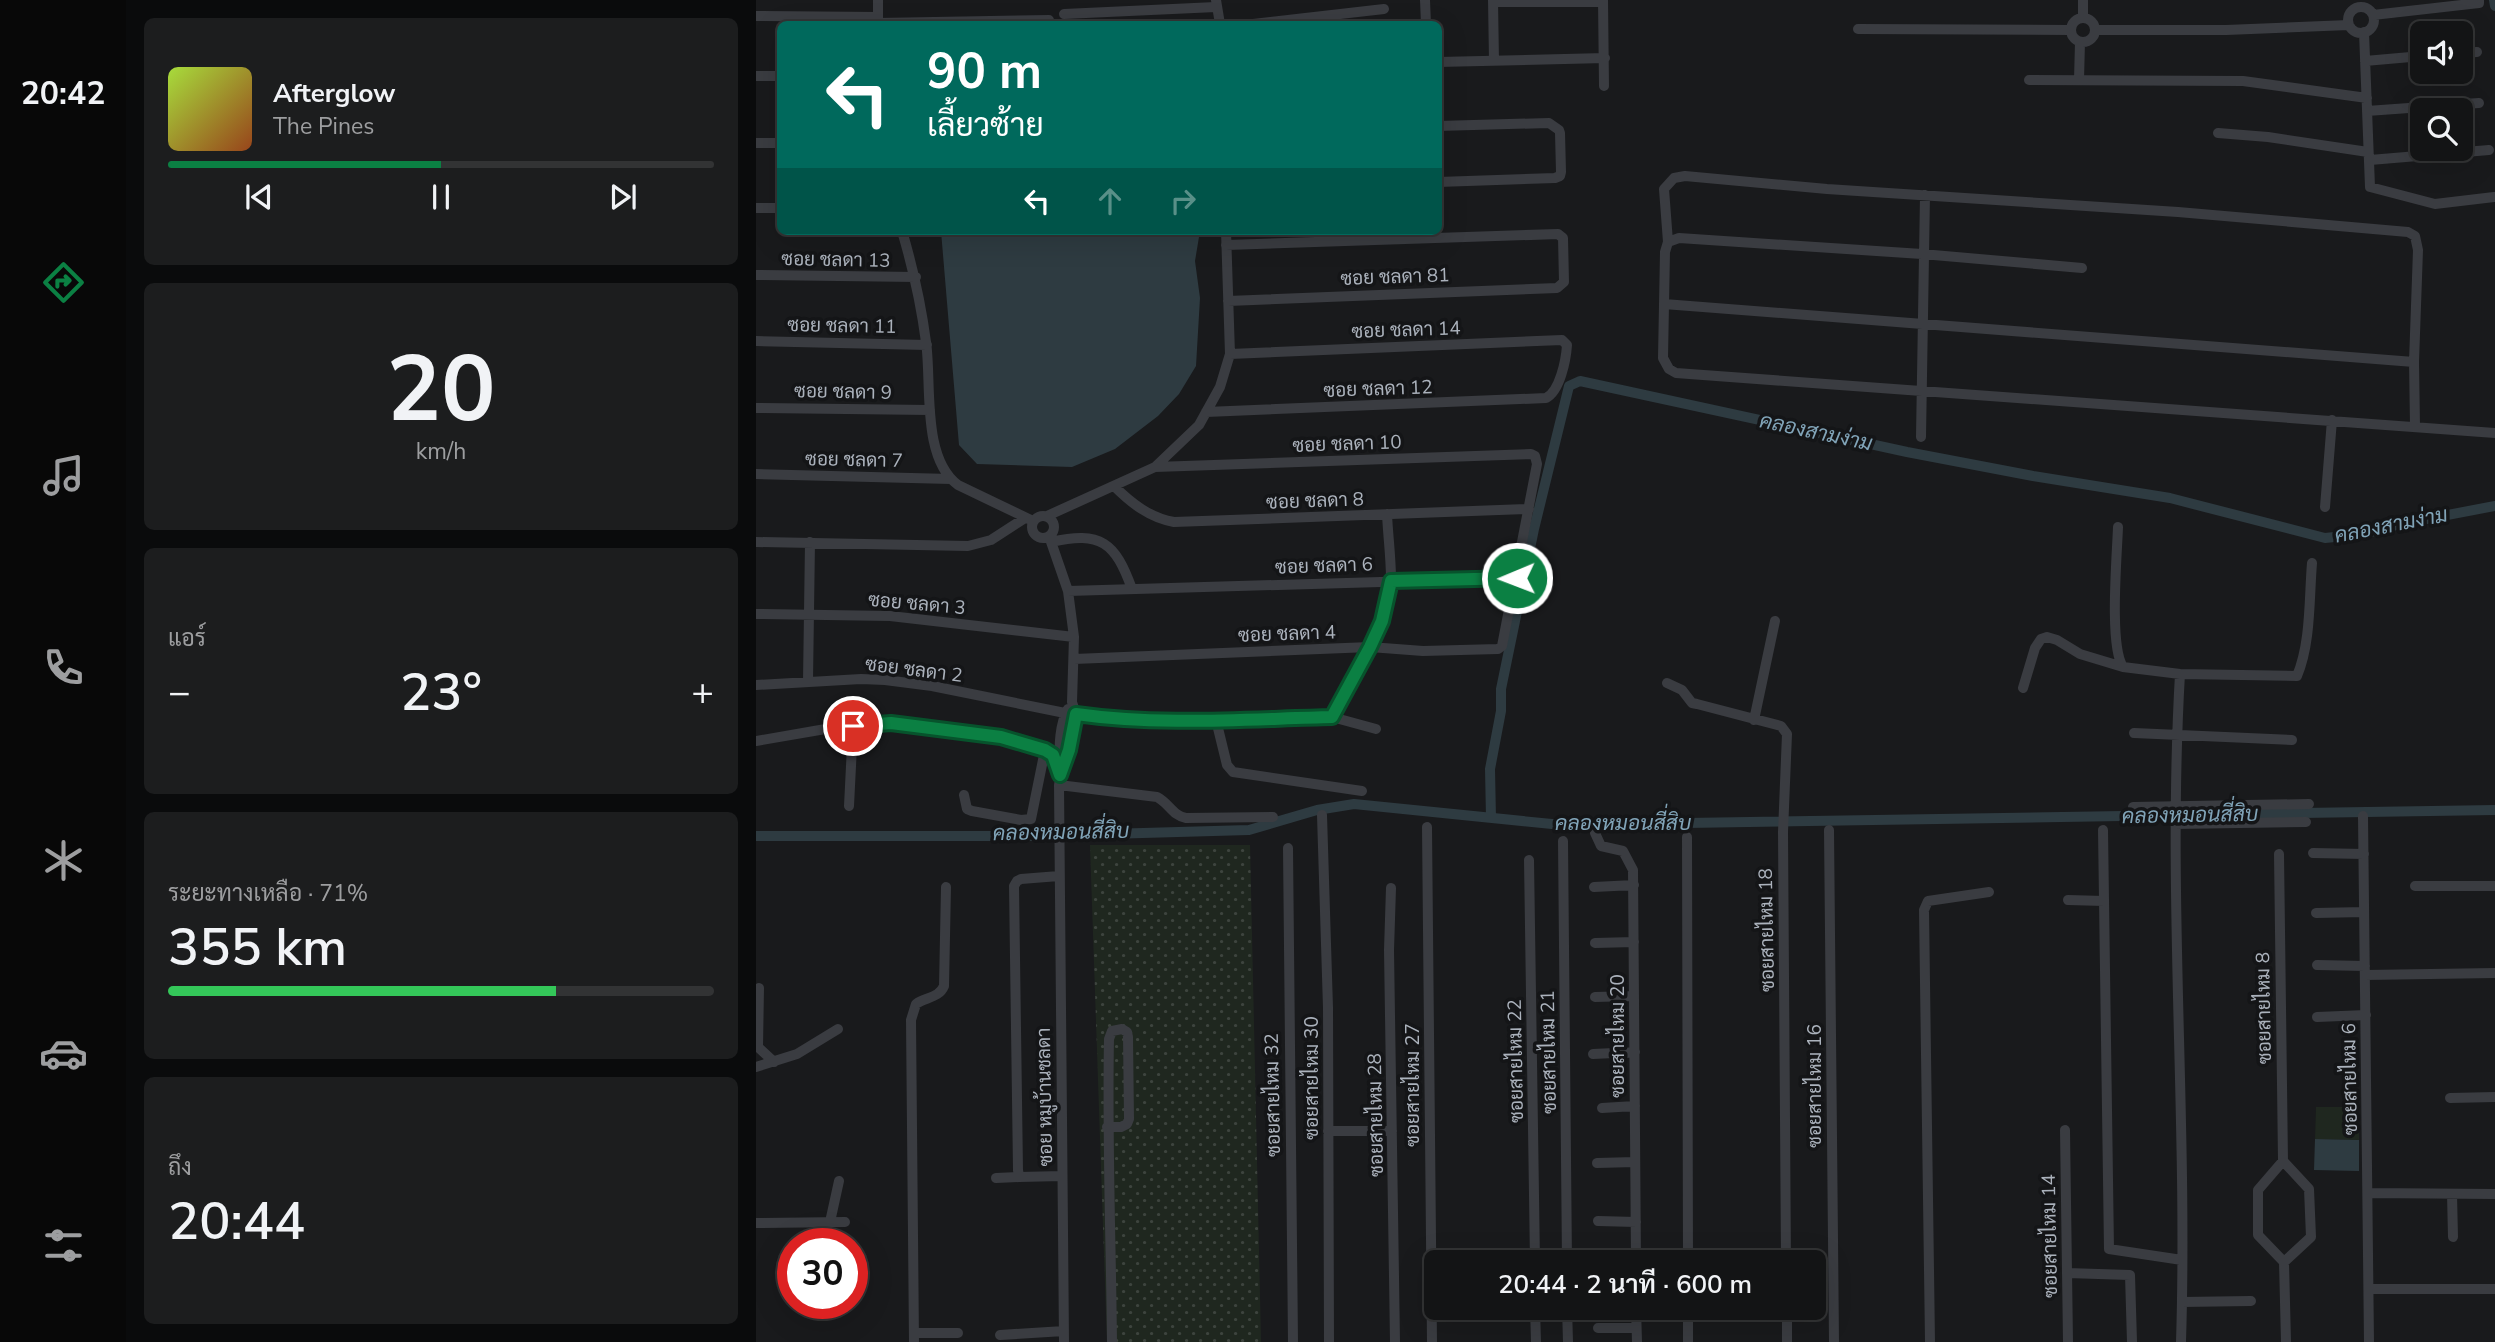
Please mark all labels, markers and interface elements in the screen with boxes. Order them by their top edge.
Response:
map controls [2410,21,2473,161]
button: sound [2410,21,2473,84]
text: 90 m [927,38,1042,105]
icon: left [812,49,903,140]
text: 20:42 [21,72,105,115]
text: Afterglow [273,76,396,111]
button: search [2410,98,2473,161]
text: เลี้ยวซ้าย [927,104,1044,147]
text: The Pines [273,111,374,142]
icon: previous [240,178,278,216]
icon: pause [422,178,460,216]
icon: next [604,178,642,216]
icon: left [1018,182,1056,220]
icon: ahead [1091,182,1129,220]
icon: right [1164,182,1202,220]
street label: ซอย ชลดา 13 [781,246,891,274]
icon: directions [39,258,88,307]
street label: ซอย ชลดา 81 [1340,262,1450,292]
street label: ซอย ชลดา 11 [787,312,897,340]
street label: ซอย ชลดา 14 [1351,315,1461,345]
text: 20 [386,328,496,452]
street label: ซอย ชลดา 12 [1323,374,1433,404]
street label: ซอย ชลดา 9 [794,378,892,406]
water label: คลองสามง่าม [1757,406,1875,458]
street label: ซอย ชลดา 10 [1292,429,1402,459]
text: km/h [416,436,466,467]
street label: ซอย ชลดา 7 [805,446,903,474]
icon: music [39,451,88,500]
street label: ซอย ชลดา 8 [1266,486,1364,516]
water label: คลองสามง่าม [2332,500,2450,550]
position arrow [1480,541,1554,615]
street label: ซอย ชลดา 6 [1275,551,1373,581]
street label: ซอย ชลดา 3 [867,587,967,621]
street label: ซอย ชลดา 4 [1238,619,1336,649]
text: แอร์ [168,623,206,654]
icon: phone [39,643,88,692]
street label: ซอย ชลดา 2 [864,651,964,689]
text: 23° [400,657,482,728]
text: − [168,667,191,718]
text: + [691,667,714,718]
pin [823,696,883,756]
icon: arrive [834,707,872,745]
water label: คลองหมอนสี่สิบ [2121,794,2259,830]
water label: คลองหมอนสี่สิบ [1555,803,1692,837]
water label: คลองหมอนสี่สิบ [992,811,1130,847]
icon: climate [39,836,88,885]
street label: ซอยสายไหม 18 [1753,868,1781,992]
text: ระยะทางเหลือ · 71% [168,878,368,909]
text: 355 km [168,912,347,983]
street label: ซอยสายไหม 8 [2250,952,2278,1064]
street label: ซอยสายไหม 20 [1605,974,1631,1098]
street label: ซอยสายไหม 21 [1535,990,1563,1114]
street label: ซอยสายไหม 22 [1502,999,1530,1123]
street label: ซอยสายไหม 30 [1299,1016,1325,1140]
street label: ซอยสายไหม 27 [1400,1023,1426,1147]
street label: ซอยสายไหม 6 [2336,1023,2364,1135]
street label: ซอยสายไหม 16 [1802,1024,1828,1148]
street label: ซอย หมูบ้านชลดา [1031,1027,1059,1167]
icon: car [39,1029,88,1078]
street label: ซอยสายไหม 32 [1259,1033,1287,1157]
street label: ซอยสายไหม 28 [1362,1053,1390,1177]
text: ถึง [168,1152,192,1183]
street label: ซอยสายไหม 14 [2036,1174,2064,1298]
text: 20:44 [168,1186,305,1257]
icon: filters [39,1221,88,1270]
speed limit sign: 30 [777,1228,868,1319]
text: 20:44 · 2 นาที · 600 m [1498,1267,1752,1302]

